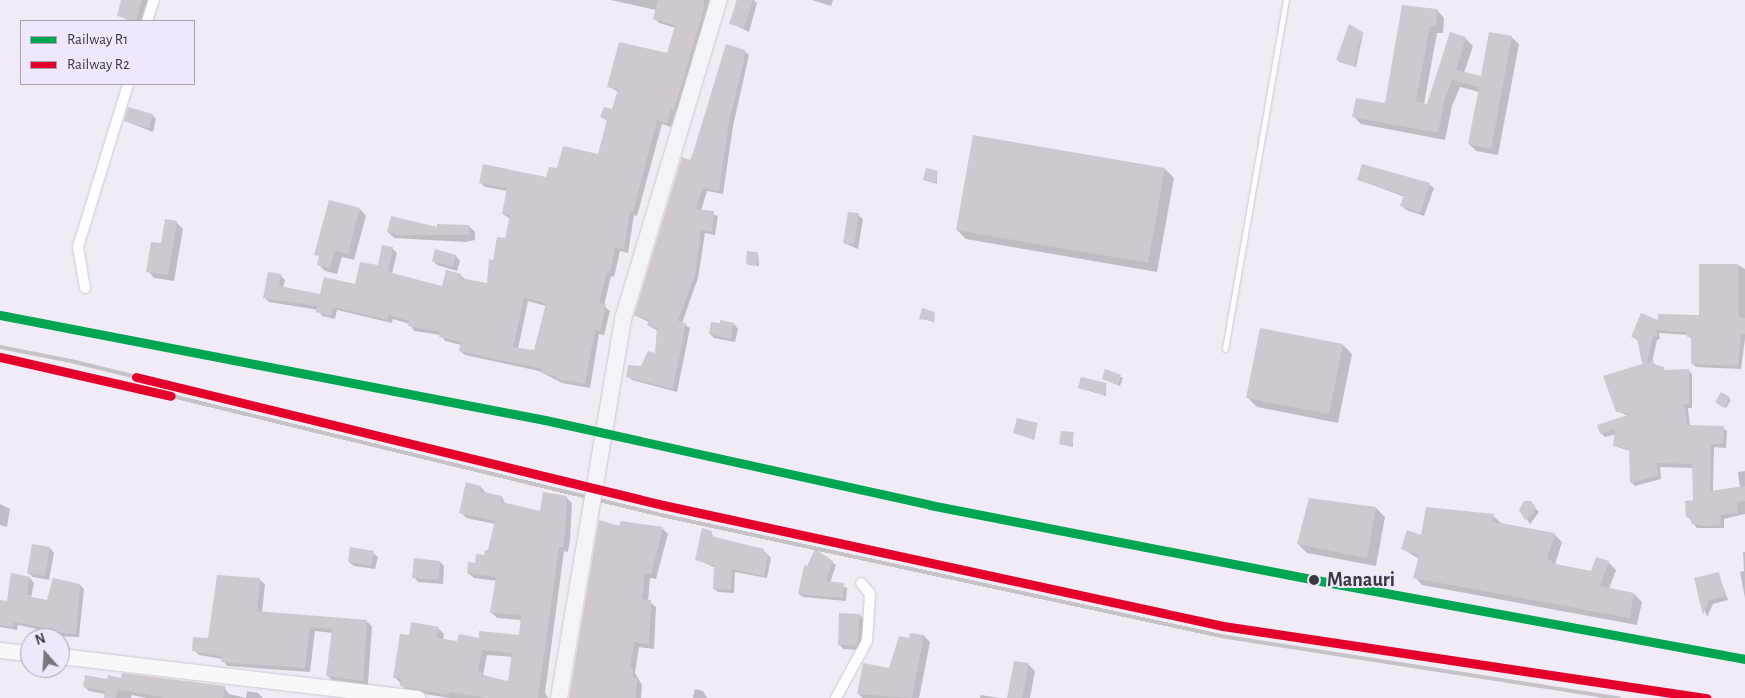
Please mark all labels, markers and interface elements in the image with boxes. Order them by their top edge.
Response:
legend [20,20,195,85]
text: Railway R1 [67,32,128,47]
text: Railway R2 [67,57,130,72]
place label: Manauri [1327,568,1395,592]
marker: Manauri [1305,571,1323,589]
north arrow [20,628,70,678]
text: N [34,632,47,648]

